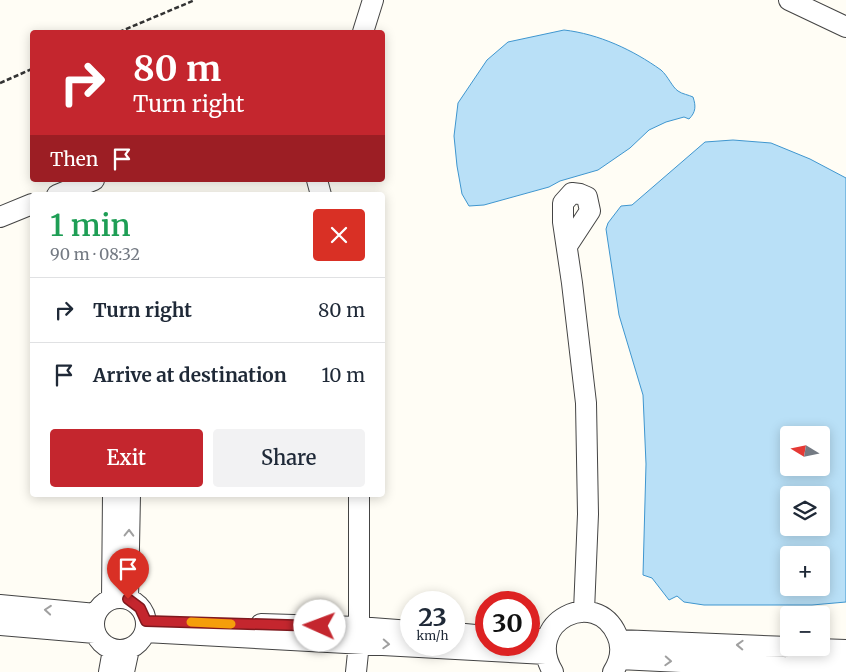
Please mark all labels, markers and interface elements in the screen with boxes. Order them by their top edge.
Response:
text: 80 m [133,47,221,91]
icon: right [50,50,115,115]
text: Turn right [133,90,244,118]
icon: arrive [108,145,136,173]
text: Then [50,147,98,171]
text: 1 min [50,206,131,244]
button: close [313,209,365,261]
text: 90 m · 08:32 [50,244,140,264]
icon: right [50,296,78,324]
text: Turn right [93,298,192,322]
text: 80 m [318,298,365,322]
icon: arrive [50,361,78,389]
text: Arrive at destination [93,363,287,387]
text: 10 m [322,363,365,387]
north arrow [780,426,830,476]
map controls [780,426,830,656]
button: Exit [50,429,203,487]
button: Share [213,429,365,487]
button: layers [780,486,830,536]
one-way arrow [124,529,134,536]
button: + [780,546,830,596]
pin [107,548,149,599]
icon: arrive [114,555,142,583]
speed limit sign: 30 [475,591,540,656]
position arrow [293,599,345,651]
text: 23 [418,601,447,633]
one-way arrow [44,604,52,615]
button: − [780,606,830,656]
text: km/h [417,628,448,643]
one-way arrow [382,639,390,650]
one-way arrow [736,640,744,651]
one-way arrow [664,656,672,667]

